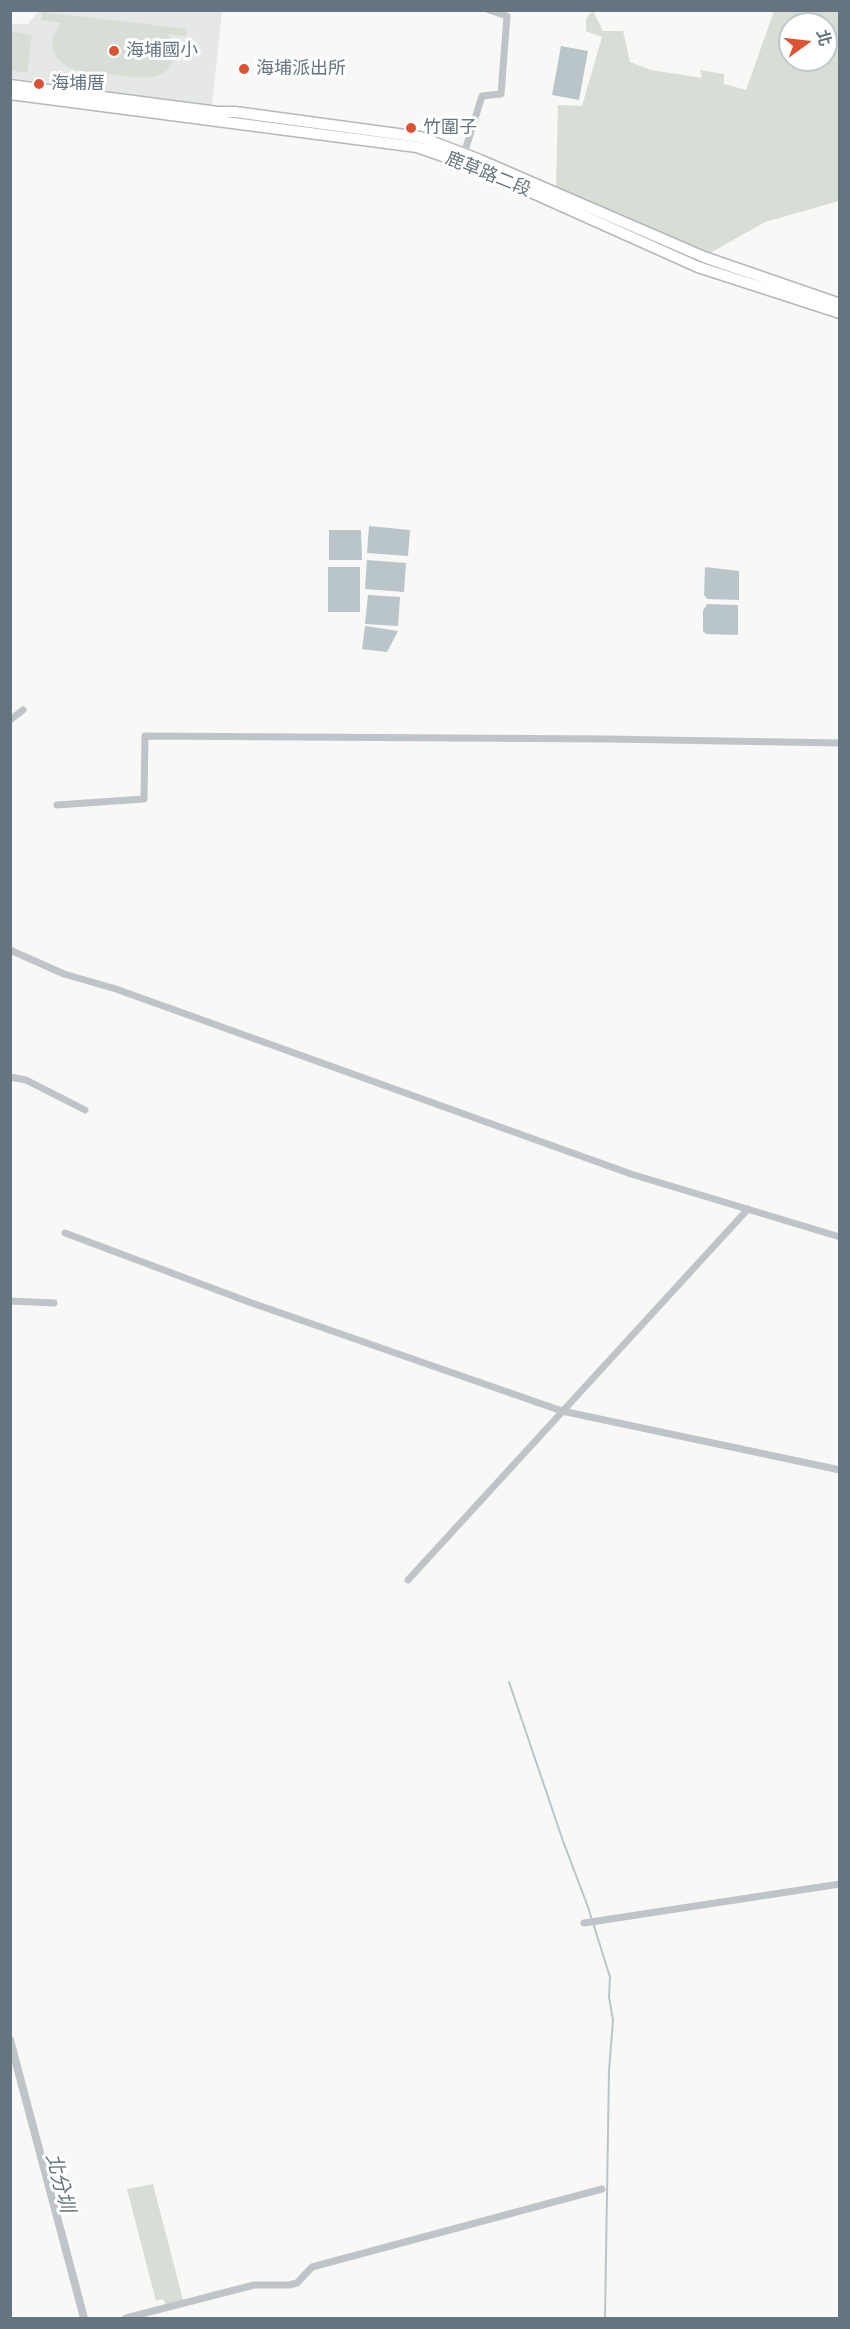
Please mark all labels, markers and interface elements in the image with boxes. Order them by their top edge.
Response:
north arrow [778,12,838,72]
text: 北 [812,28,835,48]
place label: 海埔國小 [126,40,198,62]
marker: 海埔國小 [107,44,121,58]
place label: 海埔派出所 [256,58,346,80]
marker: 海埔派出所 [237,62,251,76]
place label: 海埔厝 [51,73,105,95]
marker: 海埔厝 [32,77,46,91]
place label: 竹圍子 [423,117,477,139]
marker: 竹圍子 [404,121,418,135]
street label: 鹿草路二段 [442,148,534,202]
water label: 北分圳 [40,2151,78,2215]

